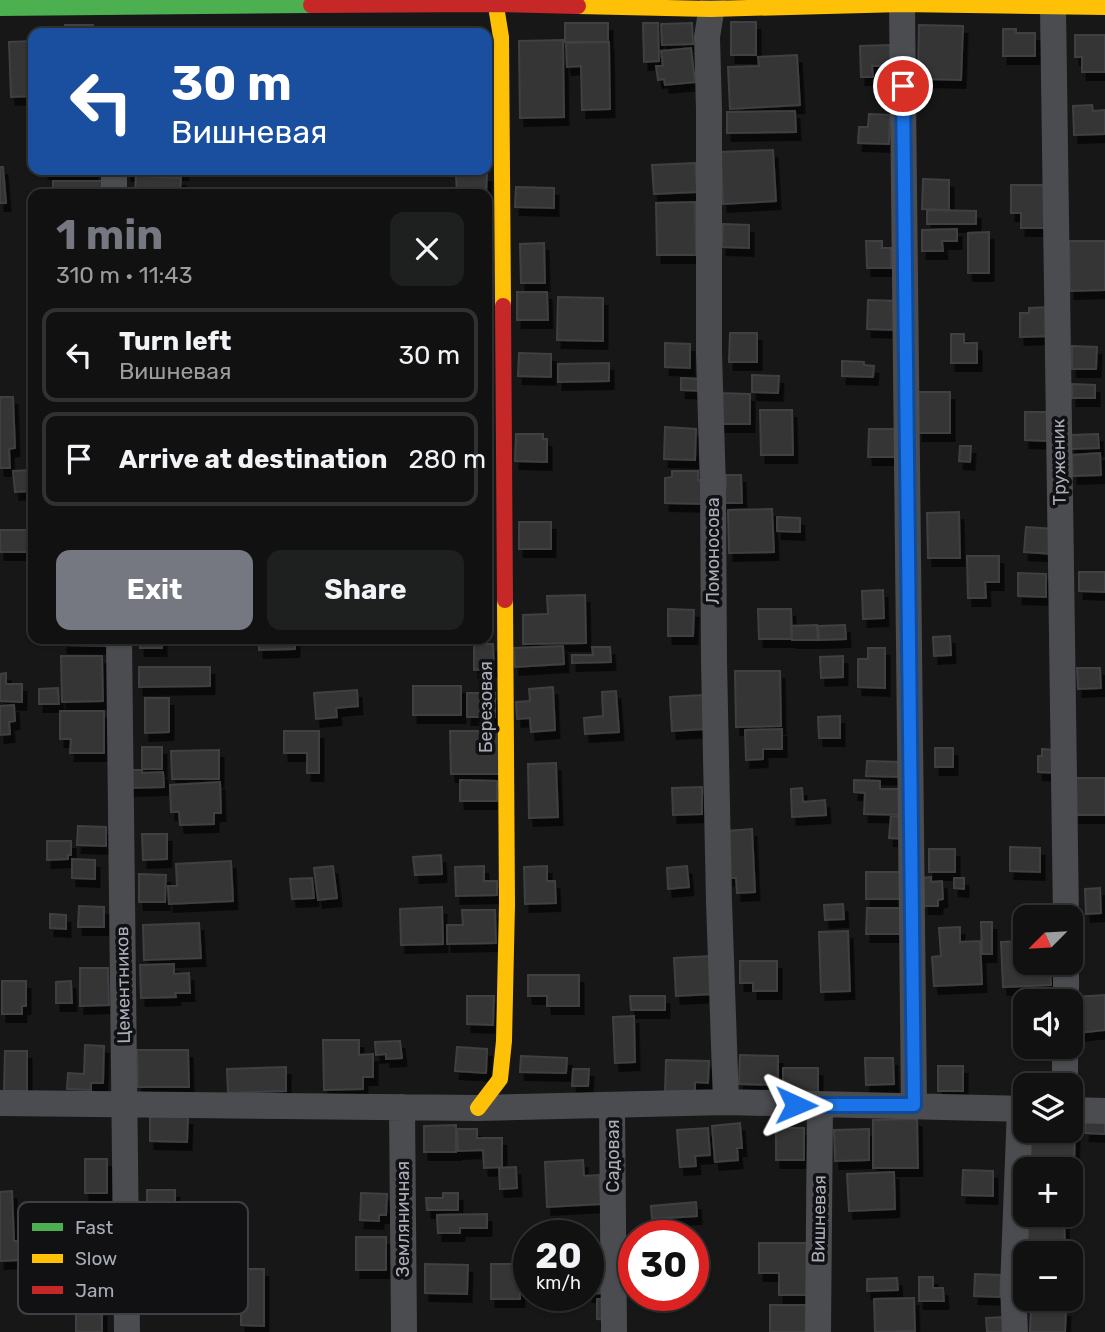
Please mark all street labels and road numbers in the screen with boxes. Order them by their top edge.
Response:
street label: Труженик [1047,418,1071,506]
street label: Ломоносова [702,497,724,605]
street label: Березовая [475,661,497,753]
street label: Цементников [111,926,135,1044]
street label: Садовая [602,1120,624,1192]
street label: Земляничная [392,1161,414,1277]
street label: Вишневая [807,1175,831,1263]

